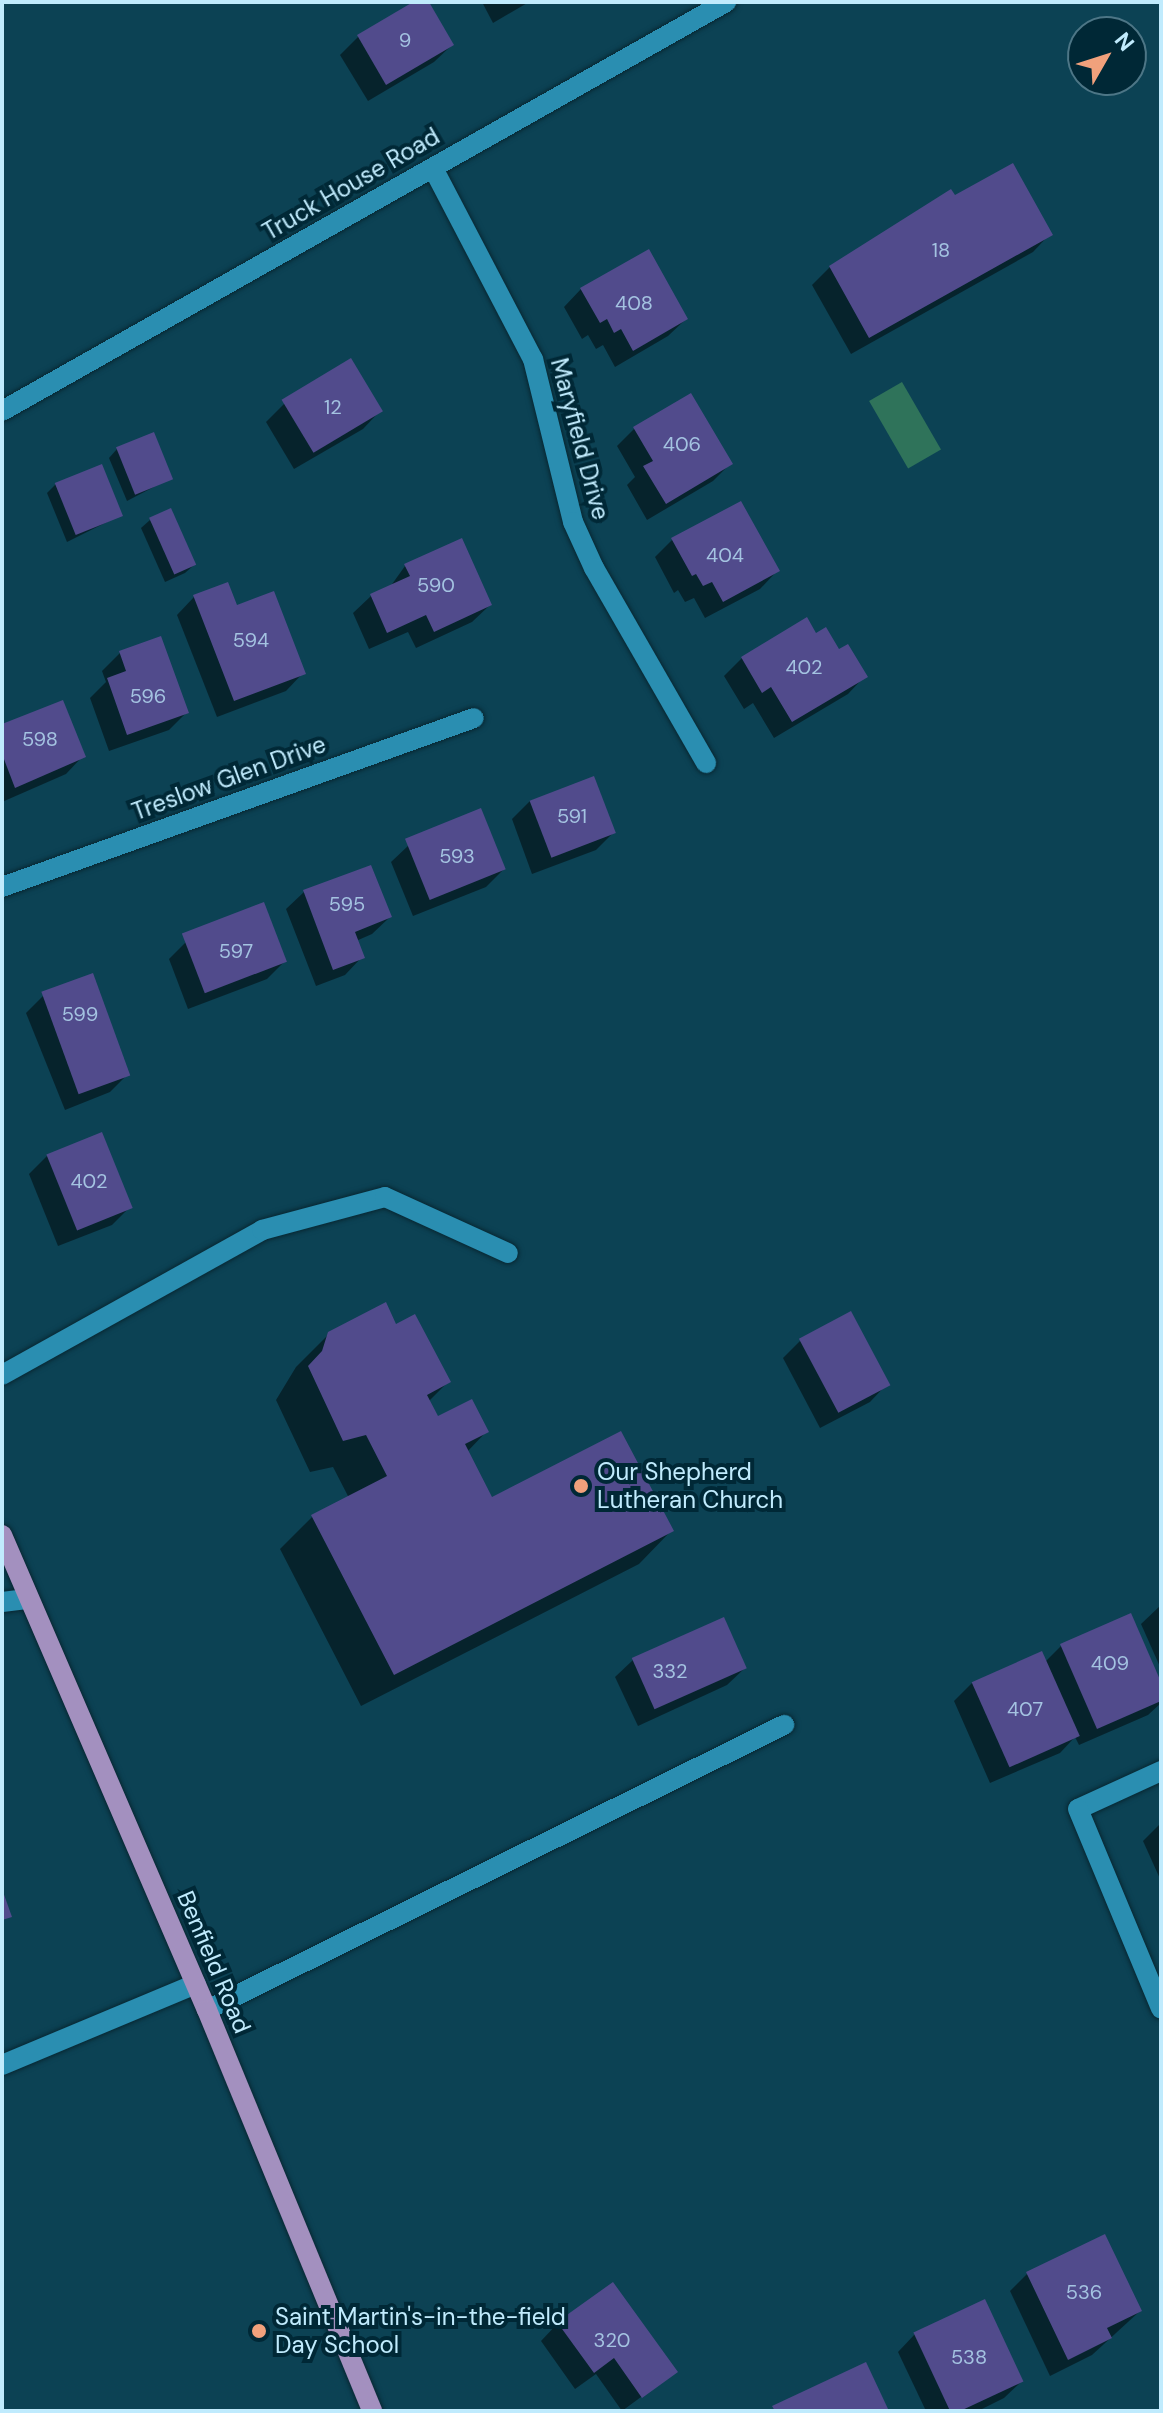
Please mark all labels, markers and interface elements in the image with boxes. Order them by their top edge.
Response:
north arrow [1067,16,1147,96]
text: N [1108,26,1141,57]
house number: 9 [399,28,411,52]
street label: Truck House Road [258,122,444,246]
house number: 18 [932,238,950,262]
house number: 408 [615,291,653,315]
street label: Maryfield Drive [545,355,615,523]
house number: 12 [324,395,342,419]
house number: 406 [663,432,701,456]
house number: 404 [706,543,744,567]
house number: 590 [417,573,455,597]
house number: 594 [233,628,269,652]
house number: 402 [785,655,823,679]
house number: 596 [130,684,166,708]
house number: 598 [22,727,58,751]
street label: Treslow Glen Drive [128,730,330,826]
house number: 591 [557,804,587,828]
house number: 593 [439,844,475,868]
house number: 595 [329,892,365,916]
house number: 597 [219,939,253,963]
house number: 599 [62,1002,98,1026]
house number: 402 [70,1169,108,1193]
place label: Our Shepherd Lutheran Church [597,1458,783,1514]
marker: Our Shepherd Lutheran Church [572,1477,590,1495]
house number: 409 [1091,1651,1129,1675]
house number: 332 [652,1659,688,1683]
house number: 407 [1007,1697,1043,1721]
street label: Benfield Road [171,1887,257,2037]
house number: 536 [1066,2280,1102,2304]
place label: Saint Martin's-in-the-field Day School [275,2303,566,2359]
marker: Saint Martin's-in-the-field Day School [250,2322,268,2340]
house number: 320 [594,2328,630,2352]
house number: 538 [951,2345,987,2369]

